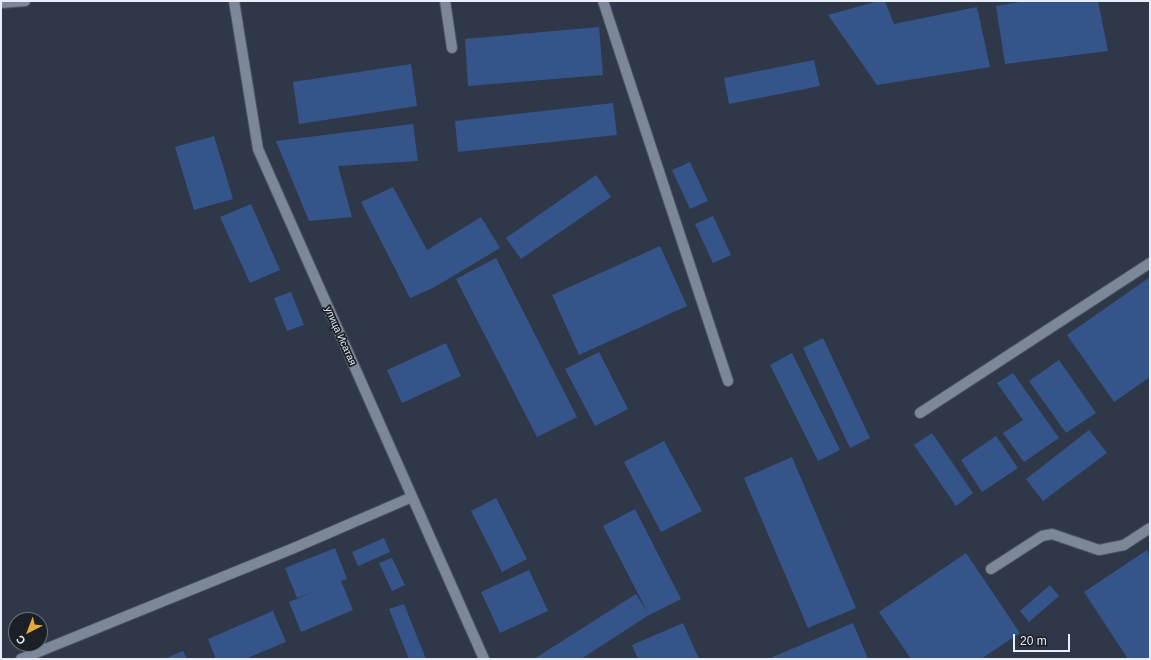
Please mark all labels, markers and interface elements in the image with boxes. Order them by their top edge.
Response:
street label: улица Исатая [322,305,358,367]
north arrow [8,612,48,652]
scale bar [1015,626,1072,652]
text: С [14,633,28,647]
text: 20 m [1020,634,1047,648]

